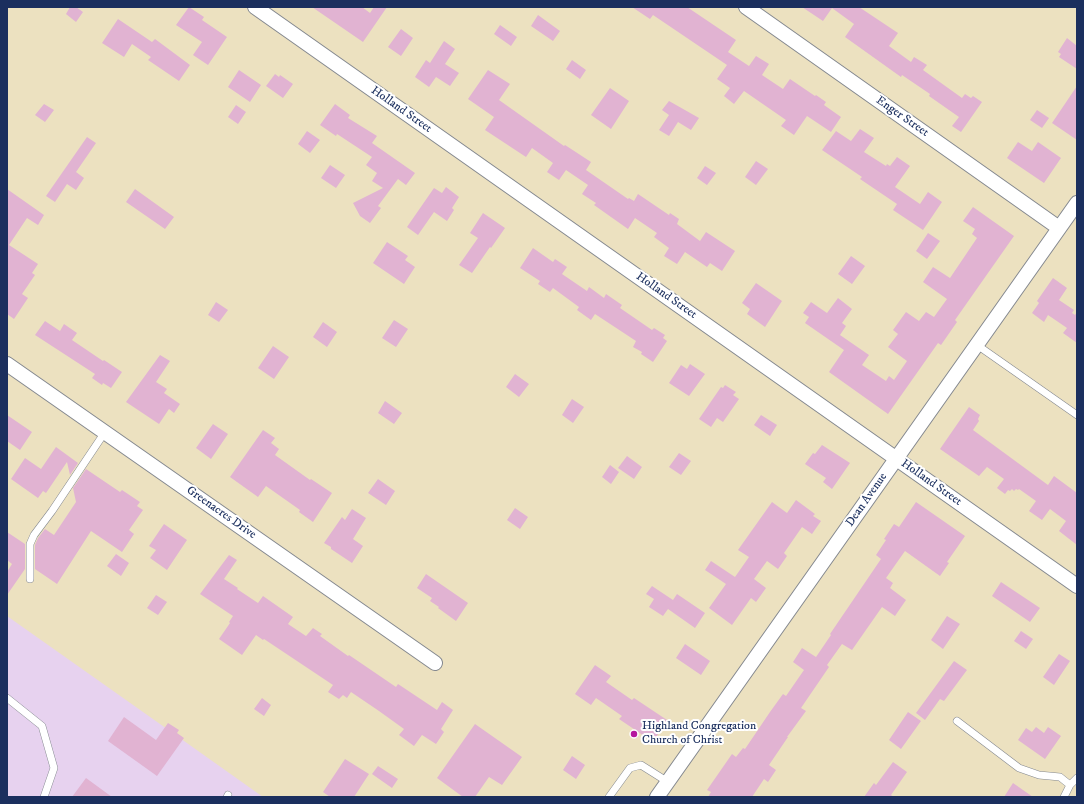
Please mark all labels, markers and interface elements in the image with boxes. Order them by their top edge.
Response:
street label: Holland Street [368,84,434,136]
street label: Enger Street [873,94,931,140]
street label: Holland Street [633,270,699,322]
street label: Holland Street [898,457,964,509]
street label: Dean Avenue [843,470,891,530]
street label: Greenacres Drive [183,484,259,542]
place label: Highland Congregation Church of Christ [642,720,756,748]
marker: Highland Congregation Church of Christ [629,729,639,739]

